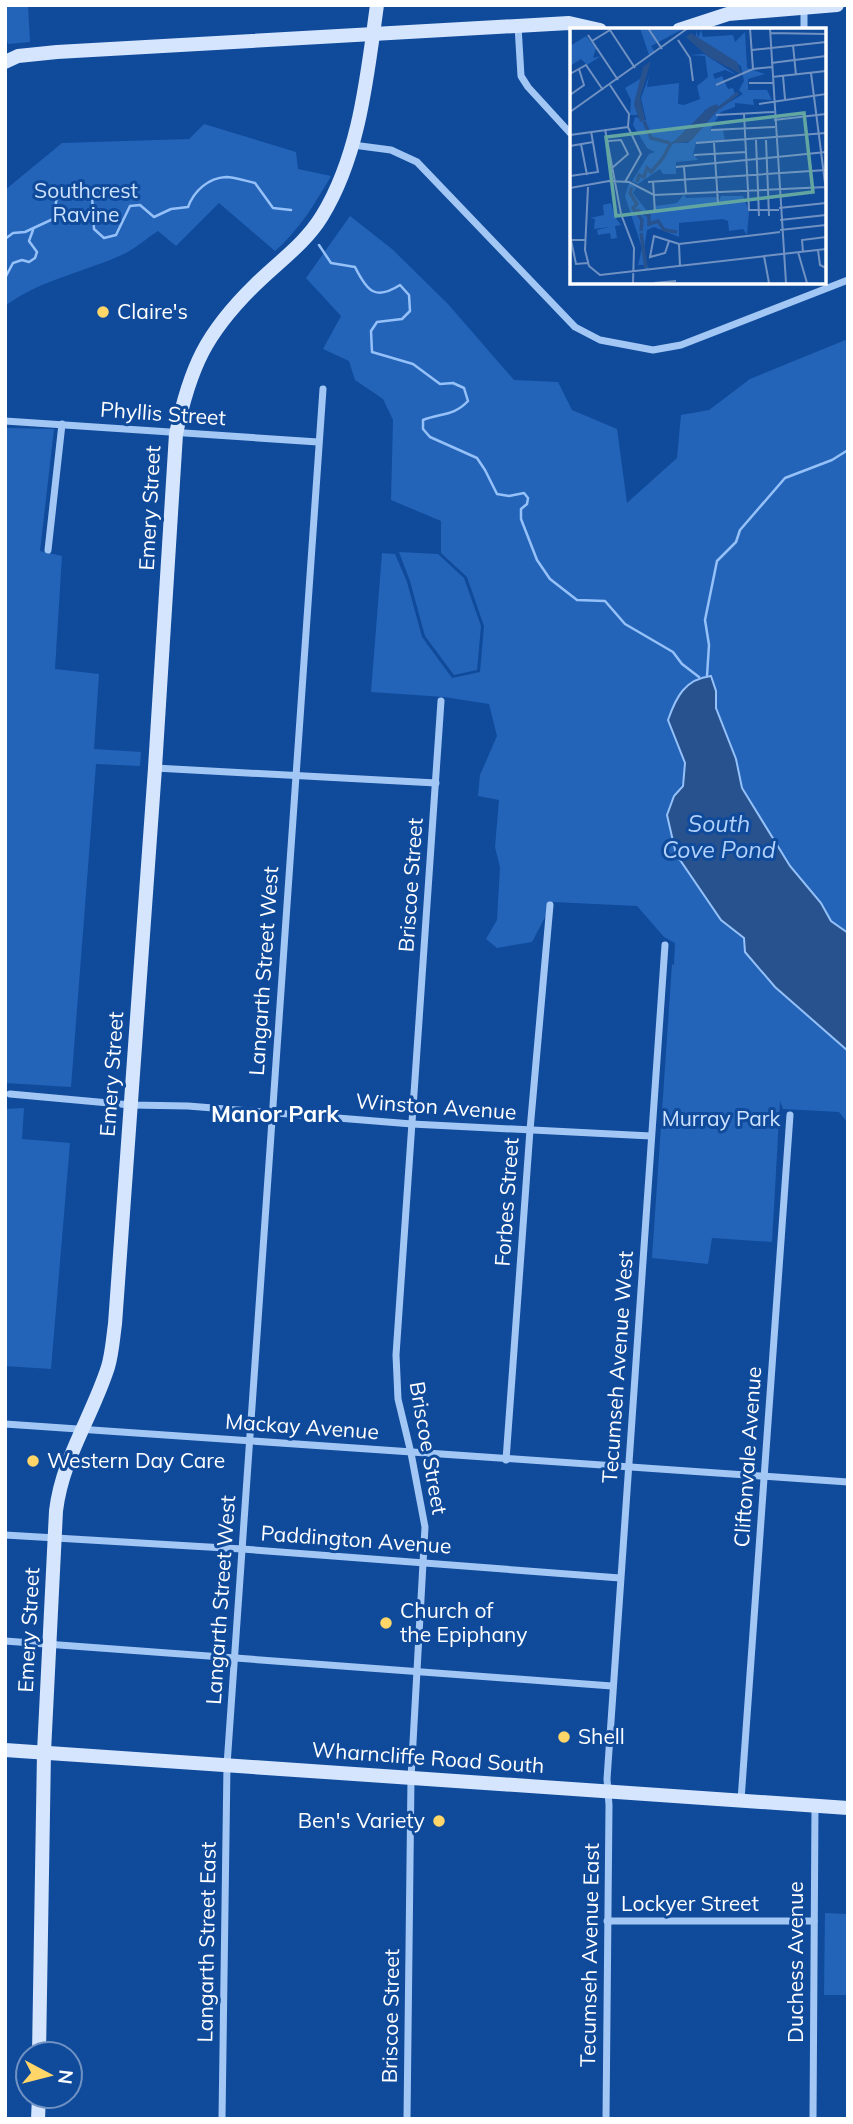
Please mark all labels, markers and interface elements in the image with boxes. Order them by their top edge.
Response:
inset map [570,28,825,284]
park label: Southcrest Ravine [34,177,138,227]
place label: Claire's [117,298,188,324]
marker: Claire's [95,304,111,320]
street label: Phyllis Street [99,396,227,430]
street label: Emery Street [133,445,165,571]
water label: South Cove Pond [662,809,776,864]
street label: Briscoe Street [392,817,428,953]
street label: Langarth Street West [243,865,283,1076]
street label: Emery Street [94,1011,128,1137]
street label: Winston Avenue [355,1087,517,1125]
district label: Manor Park [211,1099,340,1128]
park label: Murray Park [662,1105,780,1131]
street label: Forbes Street [489,1137,523,1267]
street label: Tecumseh Avenue West [596,1250,638,1484]
street label: Cliftonvale Avenue [728,1366,766,1548]
street label: Briscoe Street [405,1379,453,1516]
street label: Mackay Avenue [224,1408,380,1444]
place label: Western Day Care [47,1447,225,1473]
marker: Western Day Care [25,1453,41,1469]
street label: Langarth Street West [200,1494,240,1705]
street label: Paddington Avenue [260,1519,452,1559]
street label: Emery Street [12,1567,44,1693]
place label: Church of the Epiphany [400,1597,527,1647]
marker: Church of the Epiphany [378,1615,394,1631]
place label: Shell [578,1723,625,1749]
marker: Shell [556,1729,572,1745]
street label: Wharncliffe Road South [311,1736,545,1778]
place label: Ben's Variety [298,1807,425,1833]
marker: Ben's Variety [431,1813,447,1829]
street label: Langarth Street East [191,1841,221,2043]
street label: Tecumseh Avenue East [574,1843,604,2067]
street label: Duchess Avenue [782,1881,808,2043]
street label: Lockyer Street [621,1890,759,1916]
street label: Briscoe Street [376,1949,404,2083]
north arrow [14,2040,84,2110]
text: N [53,2068,79,2086]

